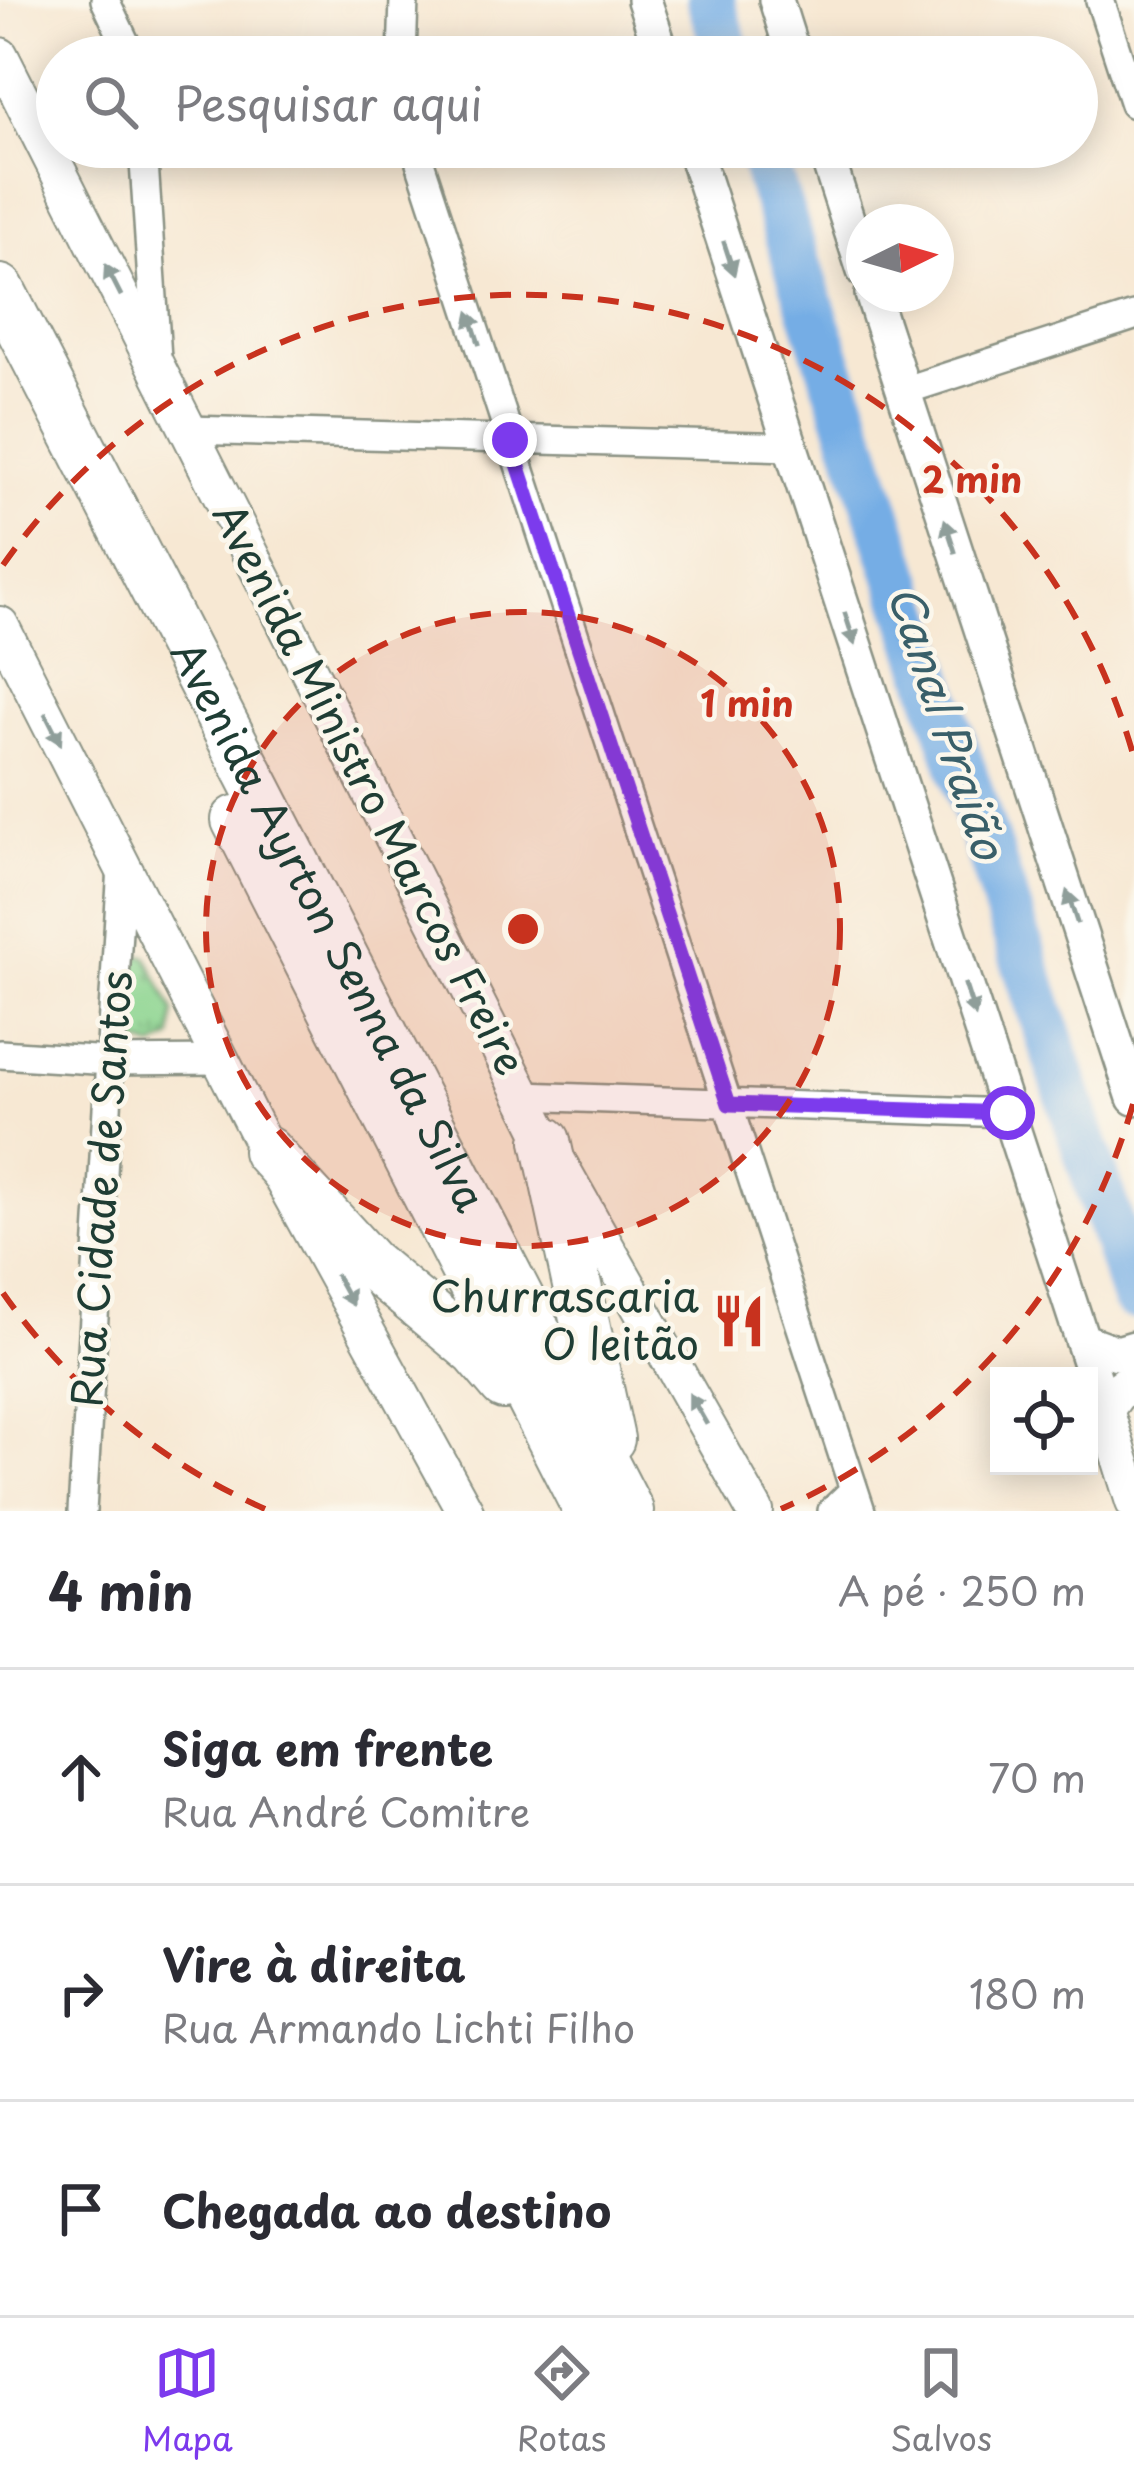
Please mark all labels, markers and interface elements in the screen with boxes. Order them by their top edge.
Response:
search box [36,36,1098,168]
text: Pesquisar aqui [174,68,483,136]
icon: search [78,69,144,135]
north arrow [846,204,954,312]
one-way arrow [721,240,740,277]
one-way arrow [103,263,123,297]
one-way arrow [463,309,482,346]
route end [483,413,537,467]
text: 2 min [922,451,1022,505]
street label: Avenida Ministro Marcos Freire [199,491,544,1085]
one-way arrow [940,517,959,554]
water label: Canal Praião [873,575,1026,869]
one-way arrow [842,611,861,648]
street label: Avenida Ayrton Senna da Silva [157,629,504,1222]
text: 1 min [700,675,794,729]
one-way arrow [42,712,62,747]
one-way arrow [1061,888,1080,925]
centre of rings [502,908,544,950]
street label: Rua Cidade de Santos [53,969,146,1409]
one-way arrow [962,982,981,1019]
route start [981,1086,1035,1140]
place label: Churrascaria O leitão [430,1263,700,1374]
one-way arrow [333,1273,354,1308]
restaurant icon: Churrascaria O leitão [710,1292,768,1350]
map controls [990,1367,1098,1475]
button: locate [990,1367,1098,1475]
one-way arrow [688,1392,709,1426]
text: 4 min [48,1551,193,1628]
text: A pé · 250 m [838,1560,1086,1619]
text: Siga em frente [162,1713,493,1781]
icon: ahead [48,1744,114,1810]
text: 70 m [988,1747,1086,1806]
text: Rua André Comitre [162,1781,530,1840]
text: Vire à direita [162,1929,466,1997]
icon: right [48,1960,114,2026]
text: 180 m [969,1963,1086,2022]
text: Rua Armando Lichti Filho [162,1997,635,2056]
text: Chegada ao destino [162,2175,611,2243]
icon: arrive [48,2176,114,2242]
tab: Mapa [142,2340,233,2462]
tab: Rotas [517,2340,606,2462]
tab: Salvos [890,2340,992,2462]

